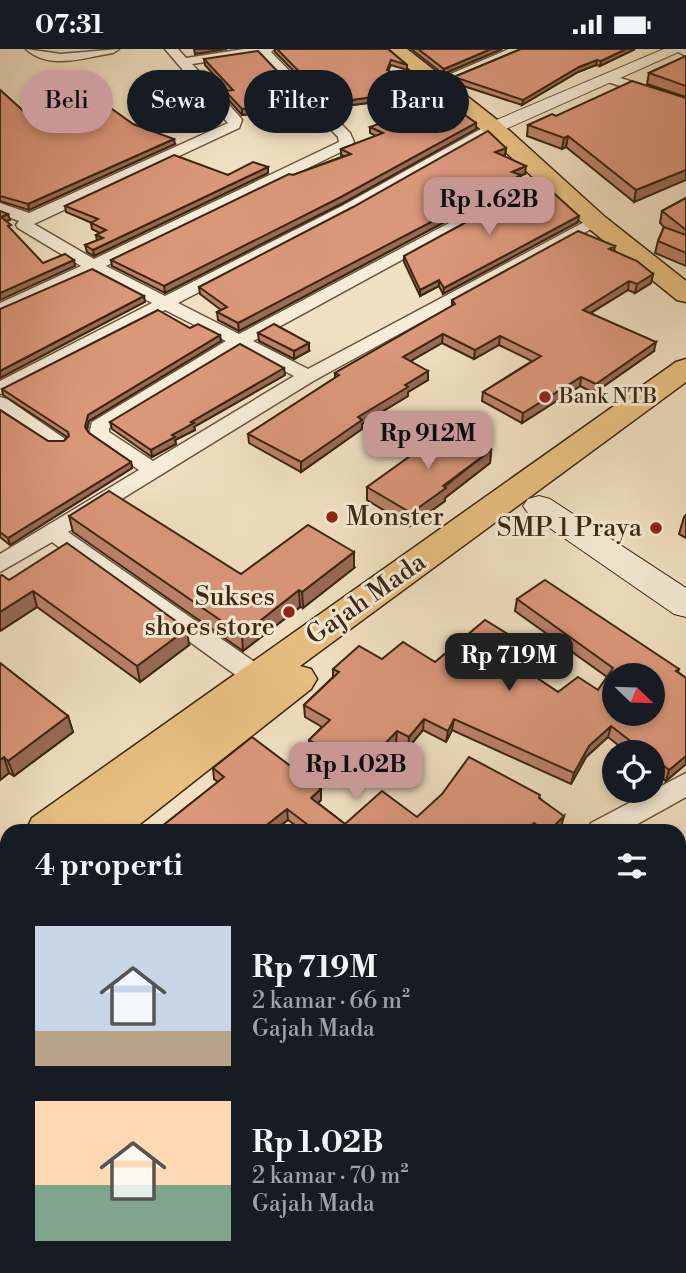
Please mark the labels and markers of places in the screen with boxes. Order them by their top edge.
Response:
pin: Rp 1.62B [417,177,561,237]
place label: Bank NTB [558,384,657,410]
marker: Bank NTB [537,389,553,405]
pin: Rp 912M [363,411,493,471]
place label: Monster [346,501,444,533]
marker: Monster [324,509,340,525]
place label: SMP 1 Praya [497,512,643,544]
marker: SMP 1 Praya [648,520,664,536]
place label: Sukses shoes store [144,581,275,643]
marker: Sukses shoes store [281,604,297,620]
pin: Rp 719M [444,633,574,693]
pin: Rp 1.02B [284,743,428,802]

